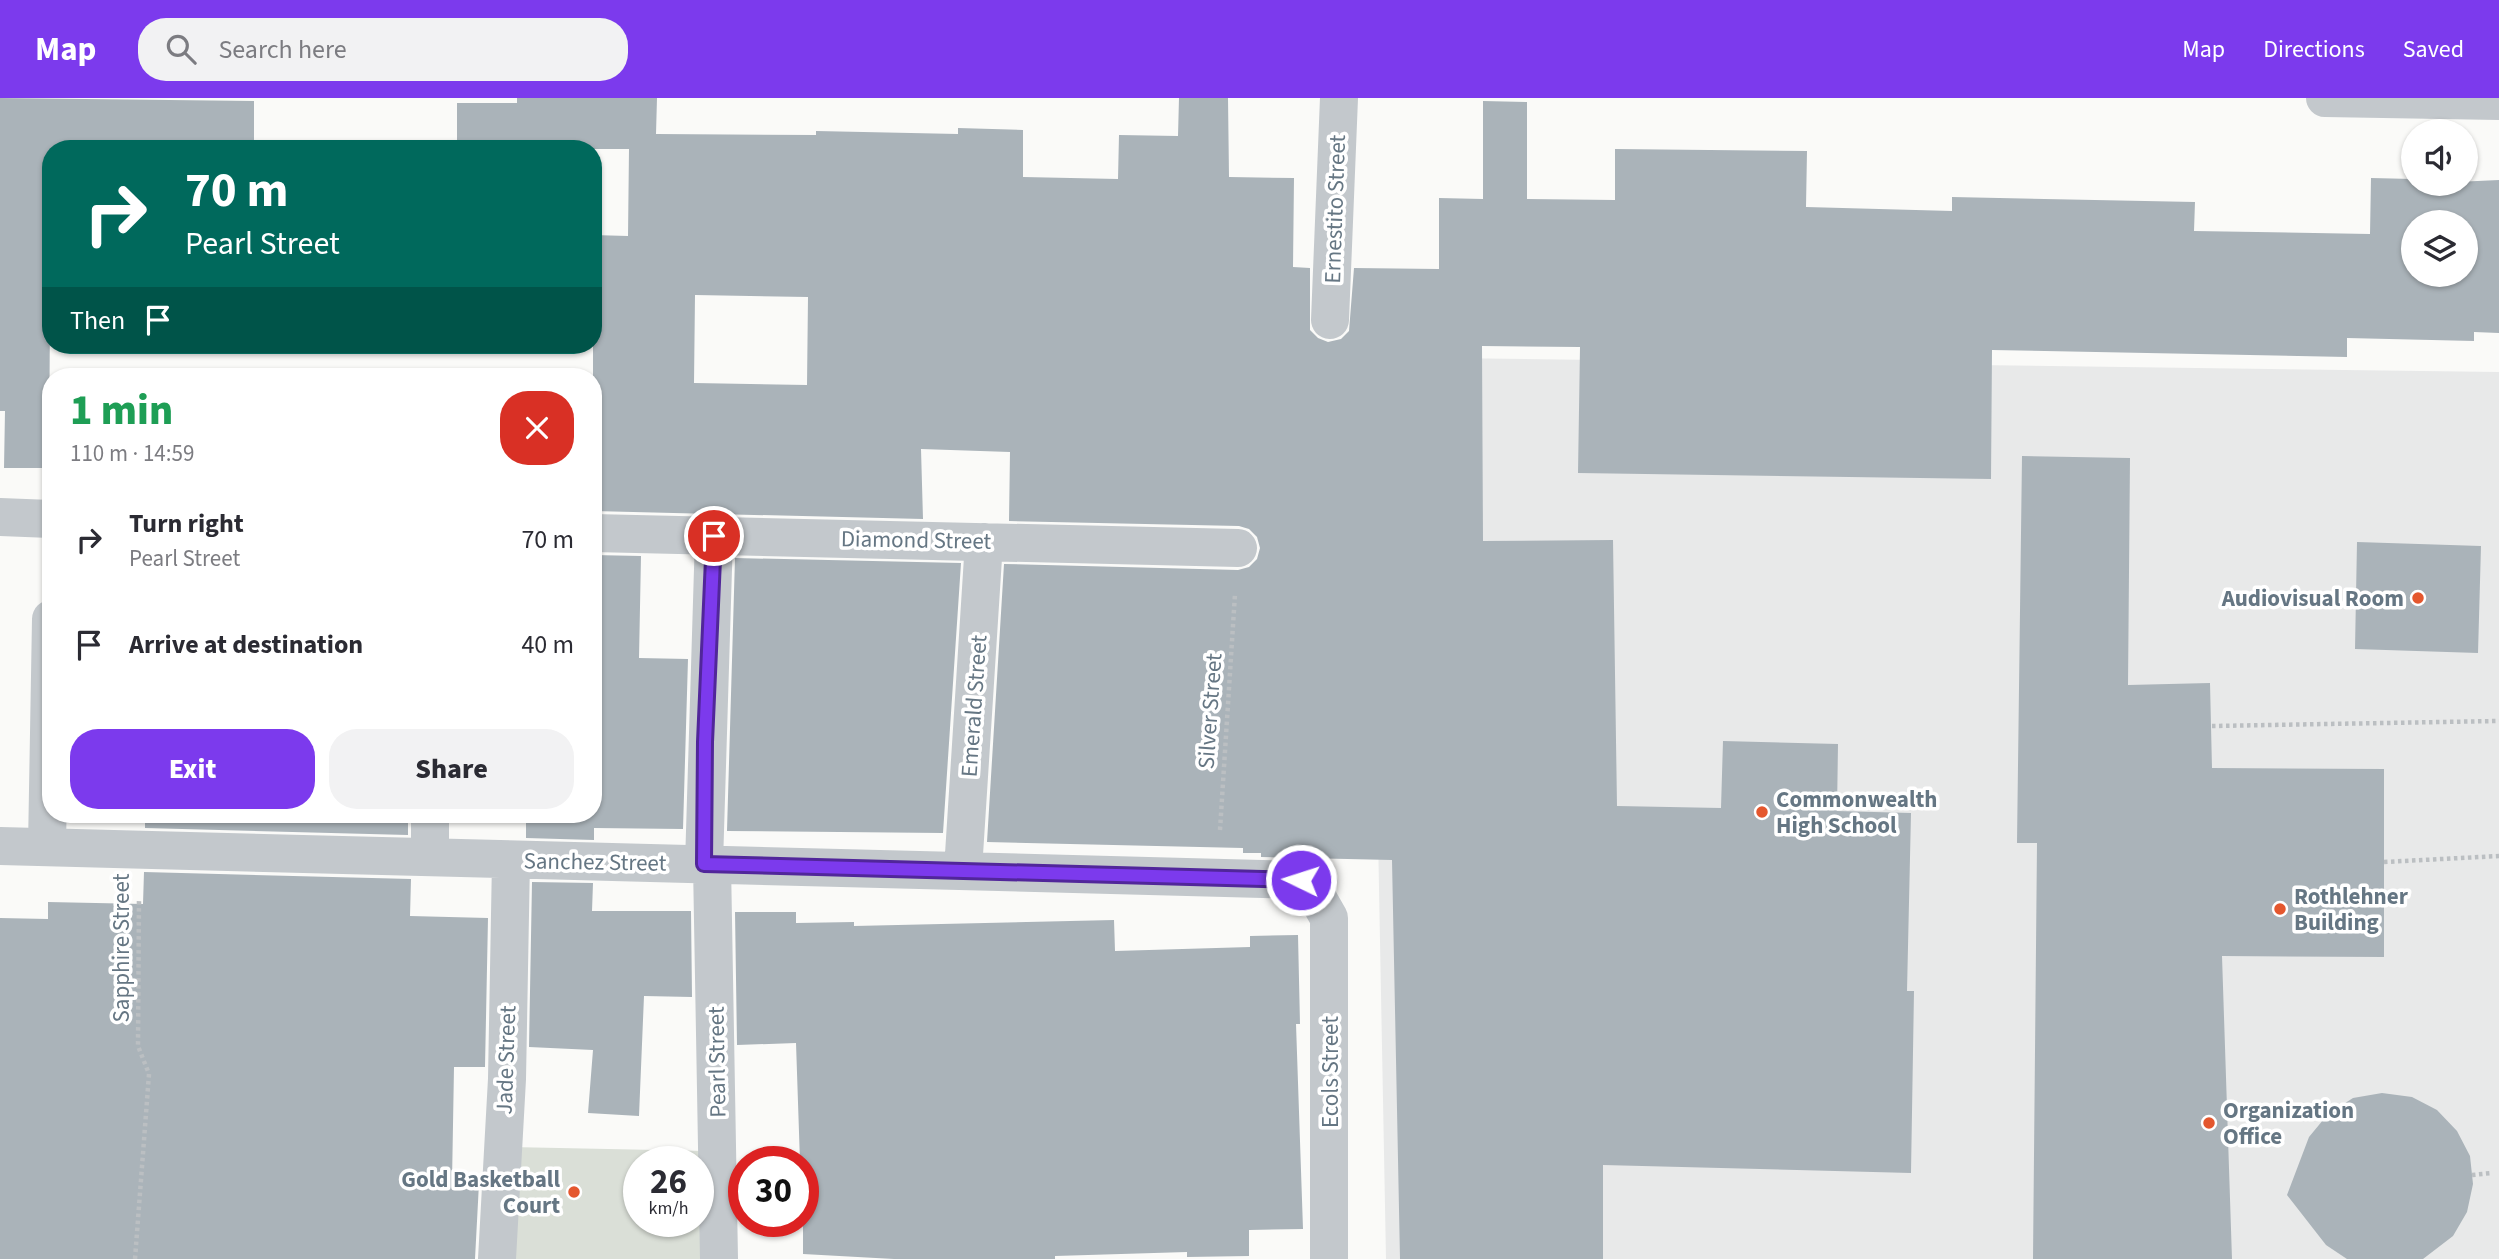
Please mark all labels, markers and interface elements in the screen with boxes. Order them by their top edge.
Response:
search box [138,18,628,81]
text: Map [35,26,96,73]
icon: search [162,30,200,68]
text: Search here [218,31,347,68]
text: Map [2182,32,2225,67]
text: Directions [2263,32,2365,67]
text: Saved [2403,32,2464,67]
map controls [2401,119,2478,287]
button: sound [2401,119,2478,196]
street label: Ernestito Street [1316,134,1354,284]
text: 70 m [185,156,289,226]
icon: right [70,168,161,259]
button: layers [2401,210,2478,287]
text: Pearl Street [185,221,340,267]
icon: arrive [139,301,177,339]
text: Then [70,302,125,339]
text: 1 min [70,381,173,441]
button: close [500,391,574,465]
text: 110 m · 14:59 [70,437,194,470]
text: Turn right [129,505,244,542]
pin [684,506,744,566]
icon: arrive [695,517,733,555]
icon: right [70,521,108,559]
text: 70 m [521,521,574,558]
street label: Diamond Street [840,522,992,558]
text: Pearl Street [129,542,240,575]
place label: Audiovisual Room [2221,582,2404,615]
marker: Audiovisual Room [2410,590,2426,606]
icon: arrive [70,626,108,664]
text: Arrive at destination [129,626,363,663]
text: 40 m [521,626,574,663]
street label: Emerald Street [953,634,995,778]
street label: Silver Street [1189,652,1231,770]
button: Exit [70,729,315,809]
button: Share [329,729,574,809]
place label: Commonwealth High School [1776,783,1937,842]
marker: Commonwealth High School [1754,804,1770,820]
position arrow [1264,843,1338,917]
street label: Sanchez Street [523,844,667,880]
street label: Sapphire Street [105,873,138,1022]
place label: Rothlehner Building [2294,880,2409,939]
marker: Rothlehner Building [2272,901,2288,917]
street label: Jade Street [488,1005,524,1115]
street label: Pearl Street [700,1006,734,1118]
street label: Ecols Street [1314,1016,1347,1128]
place label: Organization Office [2223,1094,2354,1153]
marker: Organization Office [2201,1115,2217,1131]
speed limit sign: 30 [728,1146,819,1237]
text: 26 [650,1157,687,1207]
place label: Gold Basketball Court [401,1163,560,1222]
marker: Gold Basketball Court [566,1184,582,1200]
text: km/h [649,1196,688,1221]

